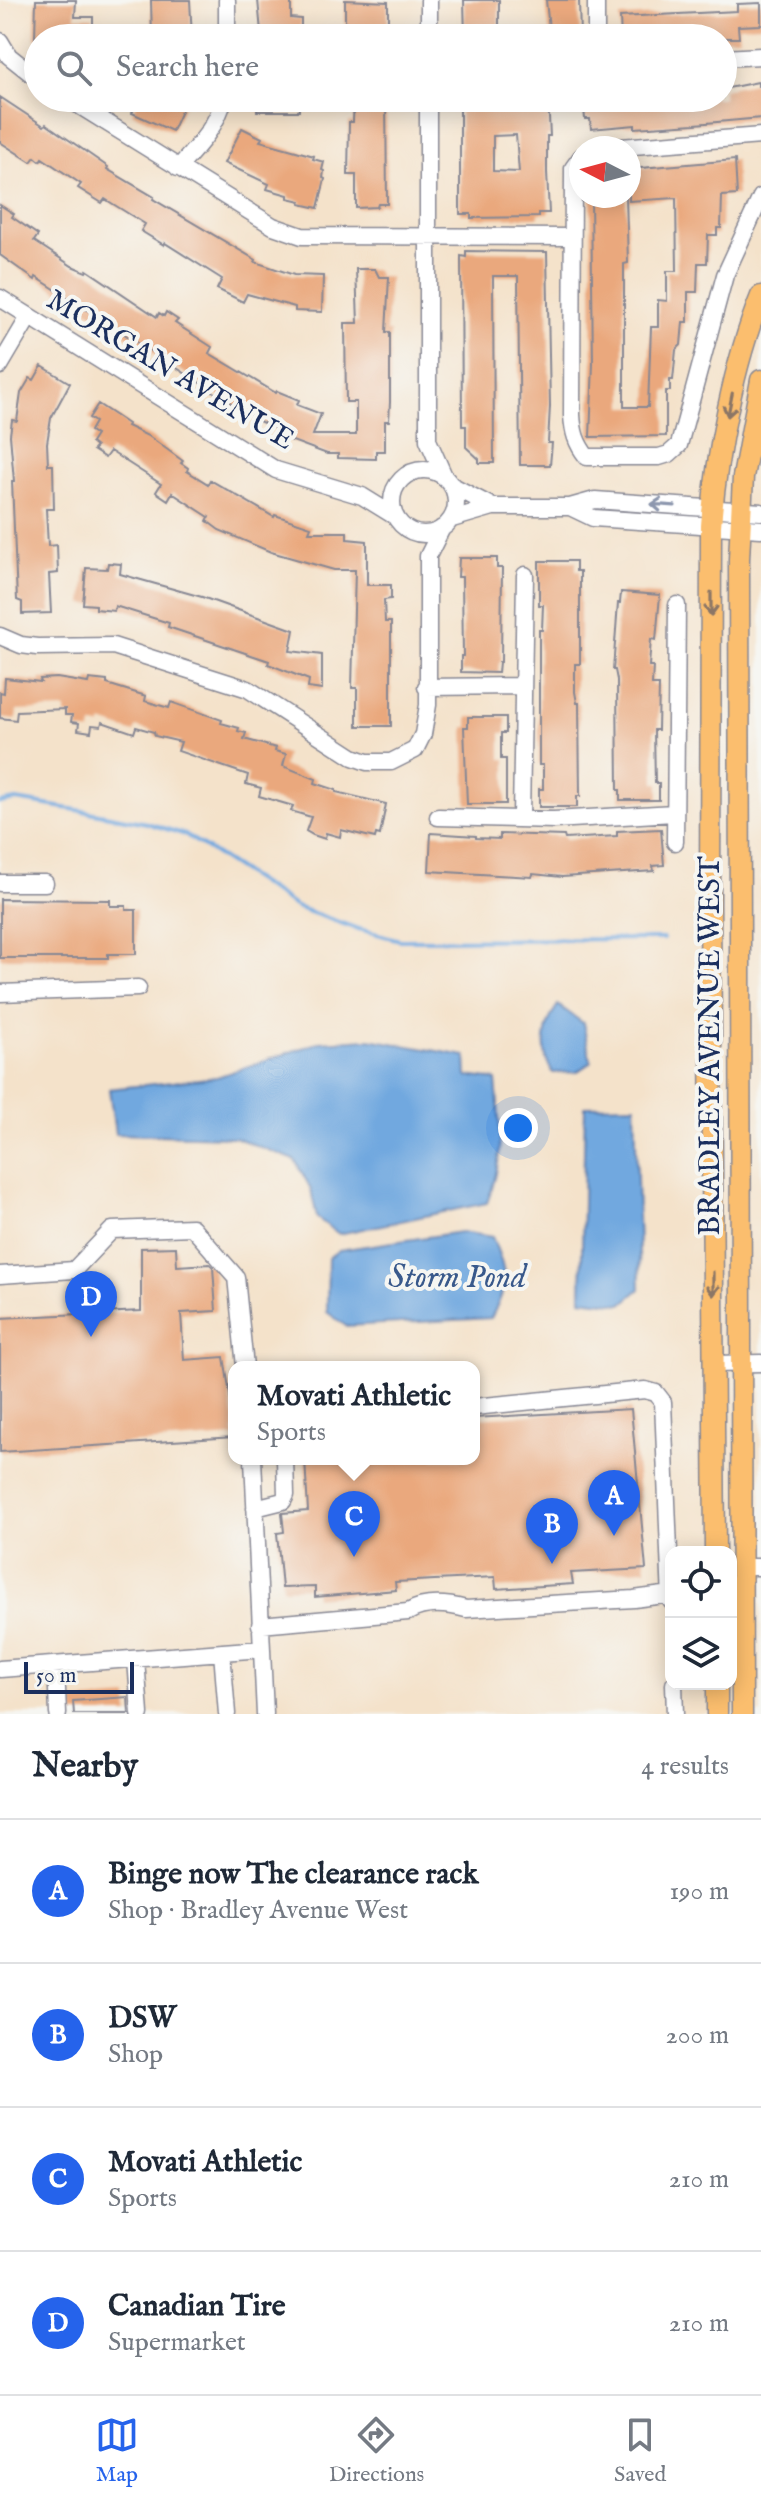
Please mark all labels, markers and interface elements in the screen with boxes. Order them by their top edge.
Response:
search box [24,24,737,112]
icon: search [52,46,96,90]
text: Search here [116,49,259,87]
north arrow [569,136,641,208]
street label: MORGAN AVENUE [39,282,301,460]
one-way arrow [722,391,737,417]
one-way arrow [650,497,677,512]
one-way arrow [703,590,719,617]
street label: BRADLEY AVENUE WEST [692,856,730,1236]
your location [498,1108,538,1148]
water label: Storm Pond [388,1258,528,1299]
one-way arrow [705,1270,721,1297]
pin: D [65,1271,117,1337]
popup [228,1361,480,1465]
text: Movati Athletic [257,1378,451,1416]
text: Sports [257,1416,326,1449]
pin: A [588,1470,640,1536]
pin: C [328,1491,380,1557]
pin: B [526,1498,578,1564]
map controls [665,1546,737,1690]
button: locate [665,1546,737,1618]
button: layers [665,1618,737,1690]
scale bar [24,1658,134,1694]
text: 50 m [36,1662,77,1690]
text: Nearby [32,1745,138,1788]
text: 4 results [641,1750,729,1783]
text: Binge now The clearance rack [108,1856,478,1894]
text: A [49,1875,67,1908]
text: 190 m [669,1875,729,1908]
text: Shop · Bradley Avenue West [108,1894,408,1927]
text: DSW [108,2000,176,2038]
text: B [49,2019,67,2052]
text: 200 m [665,2019,729,2052]
text: Shop [108,2038,163,2071]
text: Movati Athletic [108,2144,302,2182]
text: C [49,2163,67,2196]
text: 210 m [669,2163,729,2196]
text: Sports [108,2182,177,2215]
text: Canadian Tire [108,2288,286,2326]
text: D [48,2307,68,2340]
text: 210 m [669,2307,729,2340]
text: Supermarket [108,2326,246,2359]
tab: Map [95,2413,139,2489]
tab: Directions [329,2413,424,2489]
tab: Saved [614,2413,666,2489]

